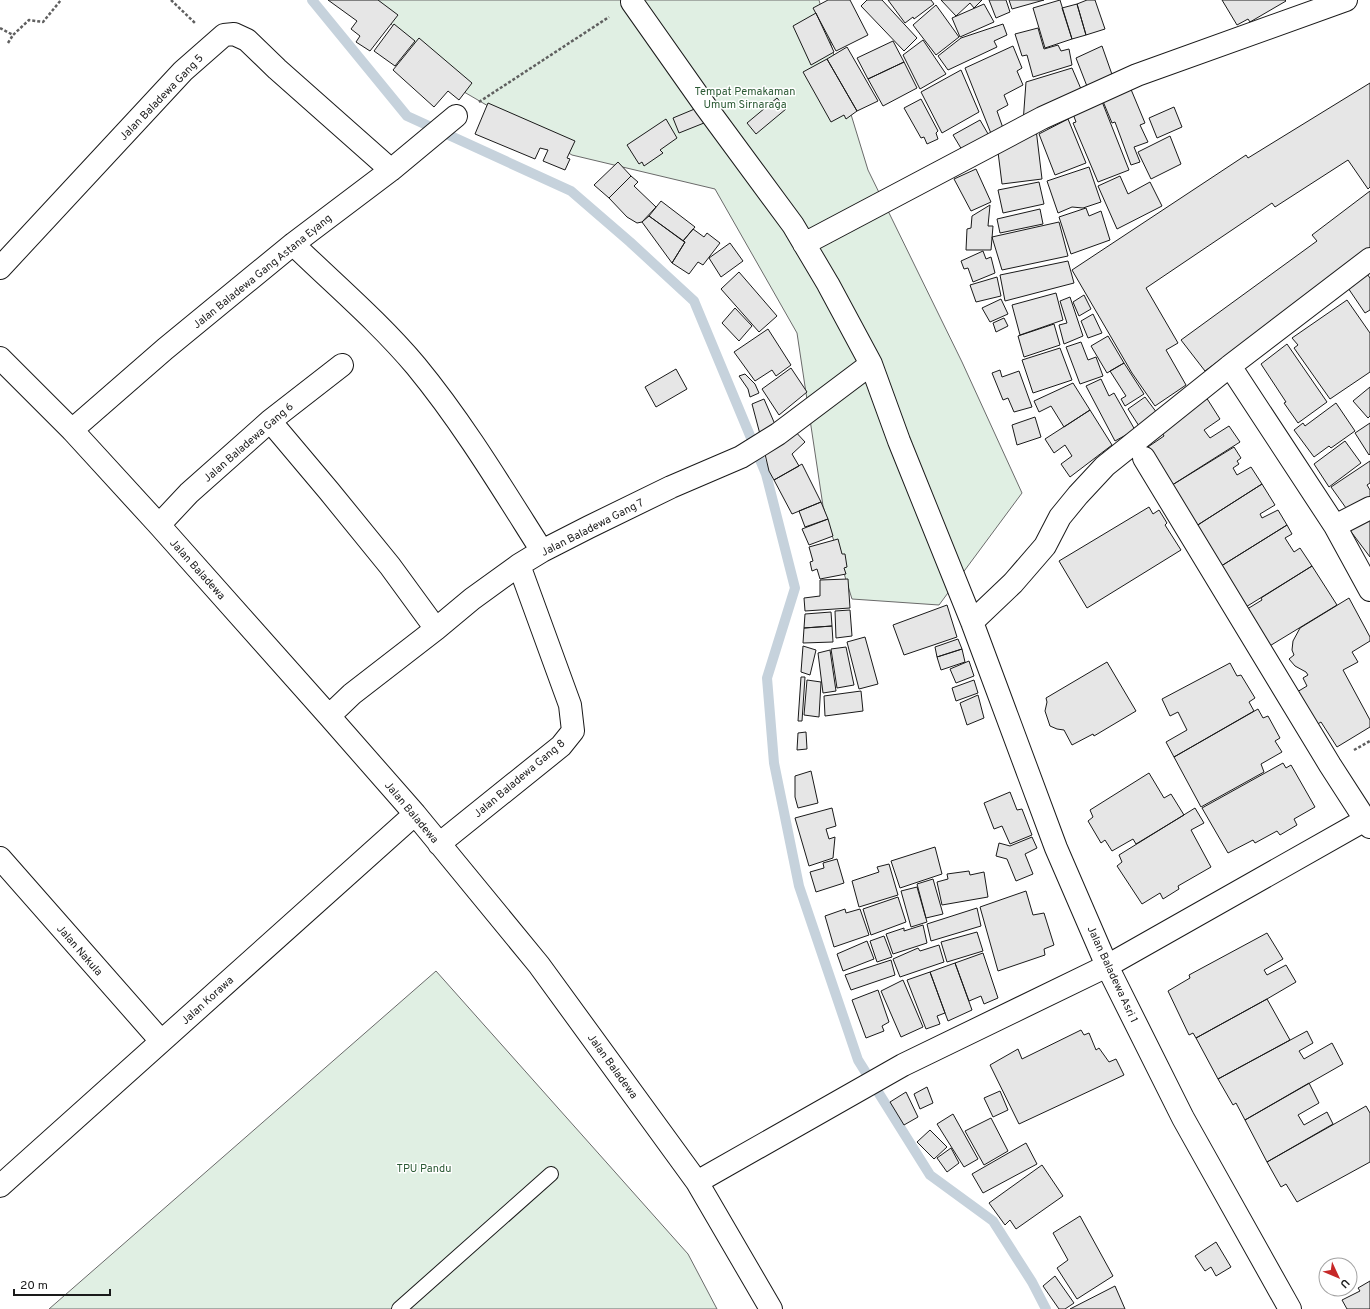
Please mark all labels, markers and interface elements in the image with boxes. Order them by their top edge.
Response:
street label: Jalan Baladewa Gang 5 [117,51,207,144]
park label: Tempat Pemakaman Umum Sirnaraga [695,85,795,112]
street label: Jalan Baladewa Gang Astana Eyang [190,211,335,332]
street label: Jalan Baladewa Gang 6 [201,400,297,486]
street label: Jalan Baladewa Gang 7 [539,496,646,560]
street label: Jalan Baladewa [166,536,228,603]
street label: Jalan Baladewa Gang 8 [471,737,568,821]
street label: Jalan Baladewa [381,779,441,847]
street label: Jalan Nakula [53,922,105,979]
street label: Jalan Baladewa Asri 1 [1084,924,1141,1025]
street label: Jalan Korawa [179,973,237,1028]
street label: Jalan Baladewa [584,1031,641,1102]
park label: TPU Pandu [397,1162,451,1176]
north arrow [1318,1257,1358,1297]
scale bar [14,1271,110,1297]
text: U [1337,1276,1352,1291]
text: 20 m [20,1278,48,1294]

